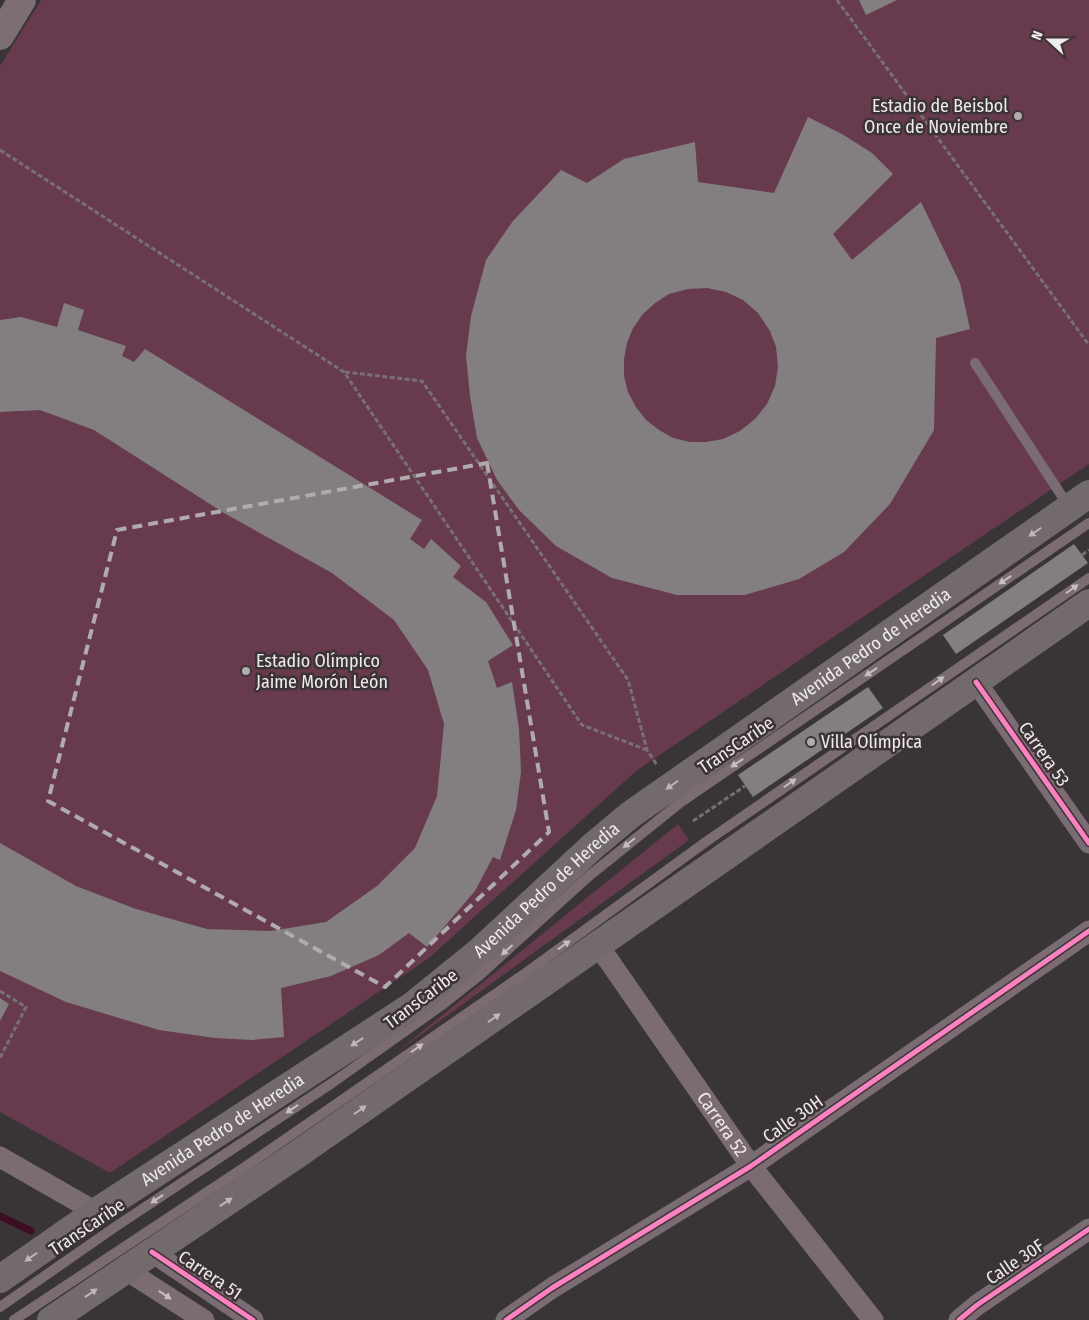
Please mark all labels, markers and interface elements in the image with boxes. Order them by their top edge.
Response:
north arrow [1024,15,1074,65]
text: N [1028,29,1047,42]
place label: Estadio de Beisbol Once de Noviembre [864,95,1008,138]
marker: Estadio de Beisbol Once de Noviembre [1012,110,1024,122]
one-way arrow [1028,527,1041,537]
one-way arrow [999,575,1012,585]
street label: Avenida Pedro de Heredia [786,583,955,710]
one-way arrow [1065,584,1079,594]
place label: Estadio Olímpico Jaime Morón León [256,650,388,693]
marker: Estadio Olímpico Jaime Morón León [240,665,252,677]
one-way arrow [864,667,878,677]
one-way arrow [931,676,945,686]
street label: TransCaribe [694,712,778,778]
street label: Carrera 53 [1014,717,1074,791]
place label: Villa Olímpica [821,731,922,753]
marker: Villa Olímpica [805,736,817,748]
one-way arrow [730,758,744,768]
one-way arrow [783,778,797,788]
one-way arrow [665,780,679,790]
street label: Avenida Pedro de Heredia [469,817,624,963]
one-way arrow [623,838,636,849]
one-way arrow [557,940,571,950]
one-way arrow [501,945,514,956]
street label: TransCaribe [380,964,462,1034]
one-way arrow [487,1013,501,1023]
one-way arrow [350,1037,363,1047]
one-way arrow [410,1043,424,1053]
street label: Avenida Pedro de Heredia [137,1068,308,1191]
street label: Carrera 52 [692,1088,752,1161]
street label: Calle 30H [759,1090,827,1148]
one-way arrow [286,1104,299,1114]
one-way arrow [354,1106,367,1116]
street label: TransCaribe [45,1194,129,1260]
one-way arrow [150,1194,164,1204]
one-way arrow [220,1197,233,1207]
street label: Calle 30F [982,1234,1048,1289]
street label: Carrera 51 [174,1246,246,1304]
one-way arrow [25,1252,38,1262]
one-way arrow [85,1288,98,1298]
one-way arrow [158,1290,171,1300]

